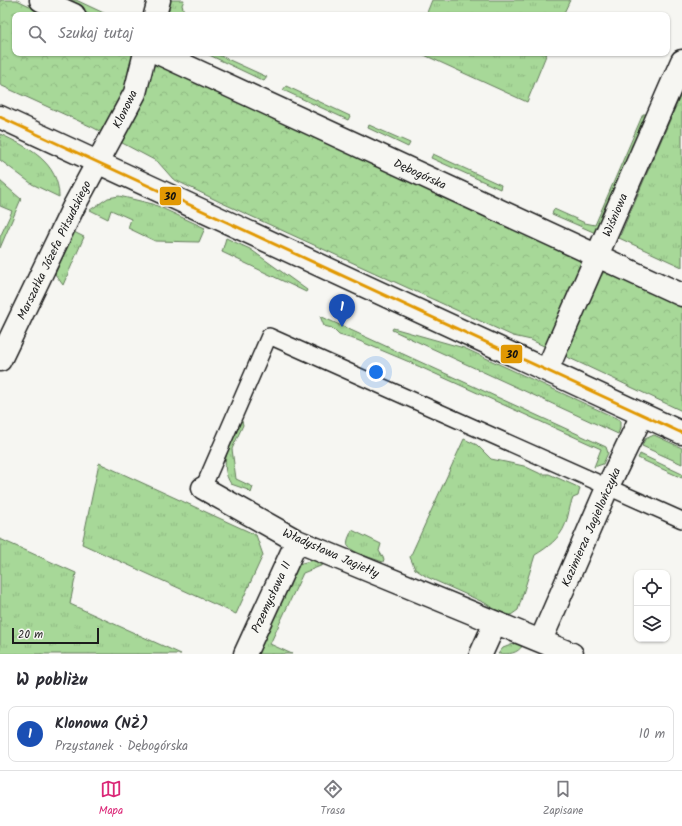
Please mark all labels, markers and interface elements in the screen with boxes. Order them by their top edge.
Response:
search box [12,12,670,56]
text: Szukaj tutaj [58,22,133,46]
icon: search [26,23,48,45]
street label: Klonowa [108,86,143,132]
street label: Dębogórska [390,154,450,195]
street label: Marszałka Józefa Piłsudskiego [12,177,97,323]
line badge: 30 [159,186,182,206]
text: 30 [163,188,176,206]
street label: Wiśniowa [598,190,633,240]
pin: 1 [329,294,355,327]
line badge: 30 [500,344,523,364]
text: 30 [505,346,518,364]
your location [366,362,386,382]
street label: Kazimierza Jagiellończyka [557,464,626,590]
street label: Władysława Jagiełły [279,524,383,583]
street label: Przemysława II [246,558,297,636]
map controls [634,570,670,642]
button: locate [634,570,670,606]
button: layers [634,606,670,642]
scale bar [12,626,99,645]
text: 20 m [18,626,43,644]
text: W pobliżu [16,667,87,694]
text: Klonowa (NŻ) [55,712,148,736]
text: 1 [28,724,32,745]
text: 10 m [639,724,665,745]
text: Przystanek · Dębogórska [55,736,188,757]
tab: Mapa [99,778,123,820]
tab: Trasa [321,778,345,820]
tab: Zapisane [543,778,583,820]

